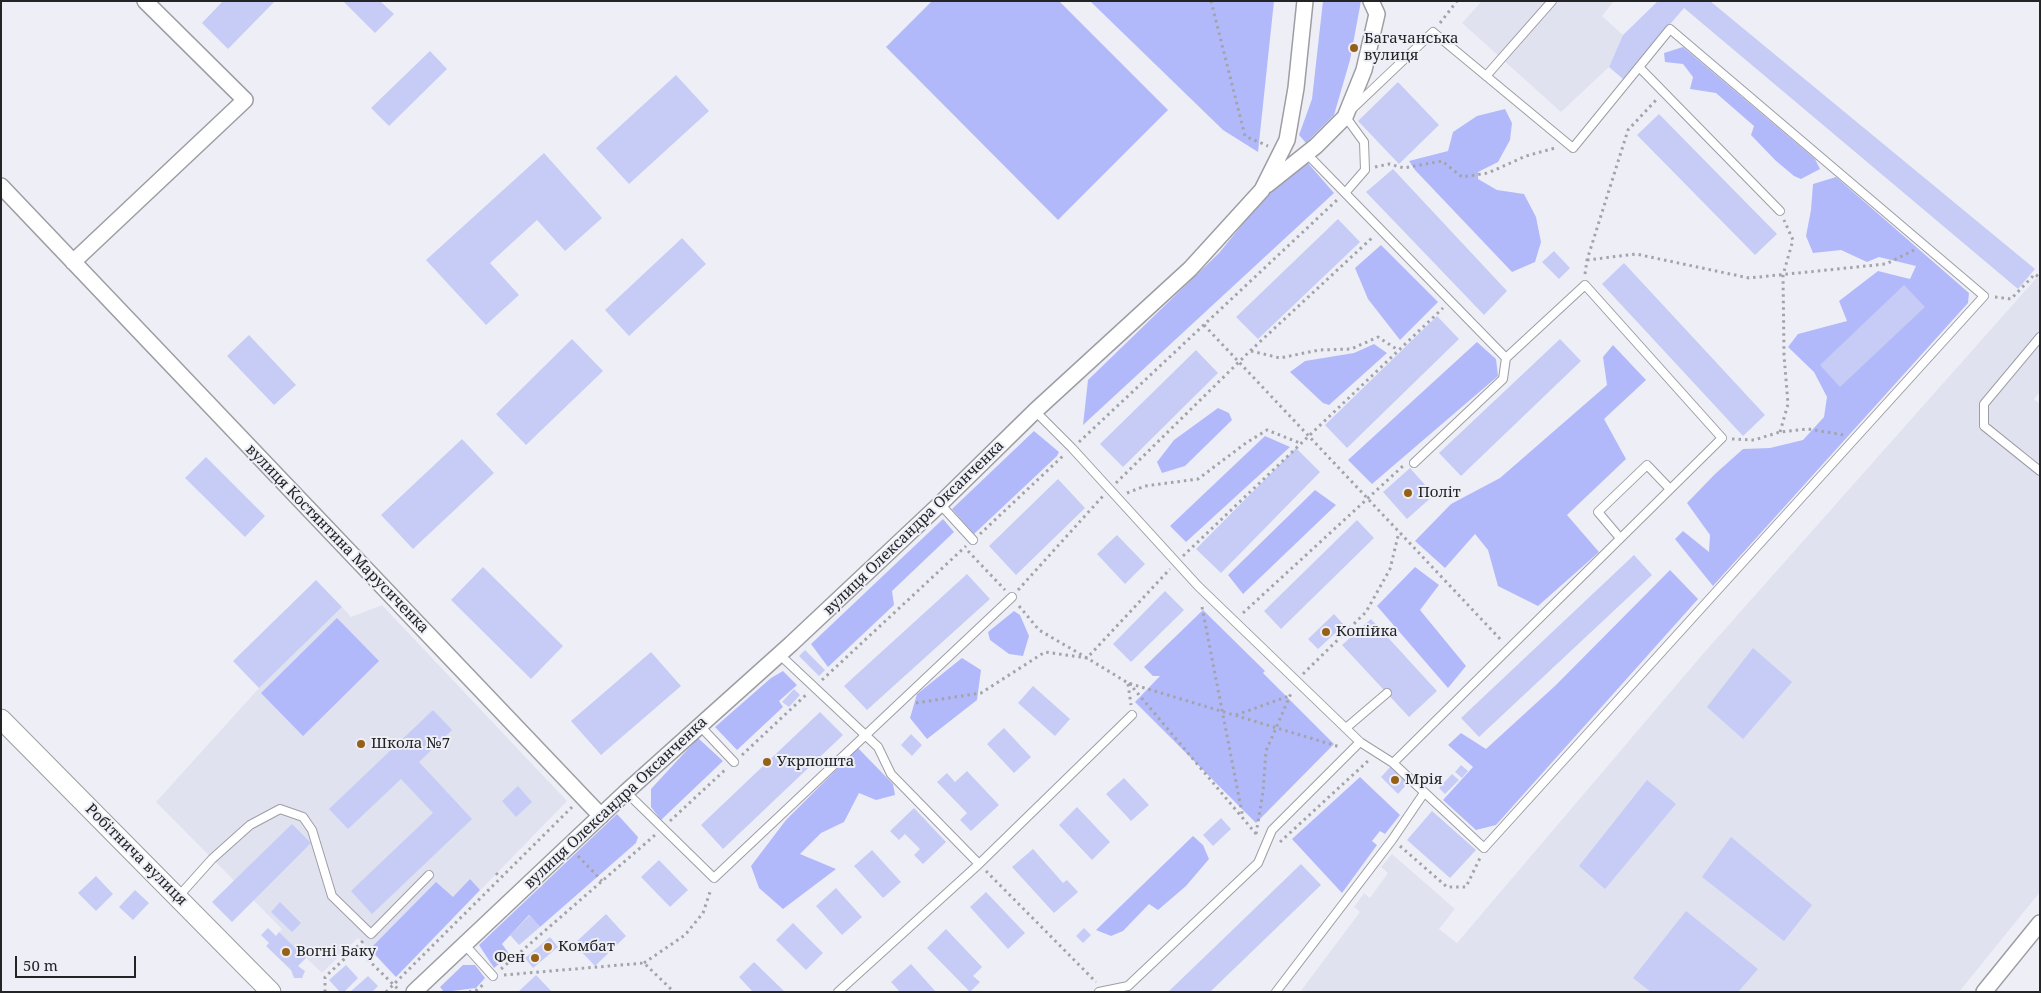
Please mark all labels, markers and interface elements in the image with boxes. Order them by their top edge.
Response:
place label: Багачанська вулиця [1364,30,1459,65]
marker: Багачанська вулиця [1348,42,1360,54]
street label: вулиця Олександра Оксанченка [820,437,1008,619]
street label: вулиця Костянтина Марусиченка [242,441,432,637]
place label: Політ [1418,484,1461,502]
marker: Політ [1402,487,1414,499]
place label: Копійка [1336,623,1398,641]
marker: Копійка [1320,626,1332,638]
street label: вулиця Олександра Оксанченка [521,713,711,893]
place label: Школа №7 [371,735,450,753]
marker: Школа №7 [355,738,367,750]
place label: Укрпошта [777,753,854,771]
marker: Укрпошта [761,756,773,768]
place label: Мрія [1405,771,1443,789]
marker: Мрія [1389,774,1401,786]
street label: Робітнича вулиця [81,800,191,910]
place label: Комбат [558,938,615,956]
marker: Комбат [542,941,554,953]
place label: Вогні Баку [296,943,376,961]
scale bar [18,946,139,978]
marker: Вогні Баку [280,946,292,958]
place label: Фен [494,949,525,967]
marker: Фен [529,952,541,964]
text: 50 m [23,955,58,975]

